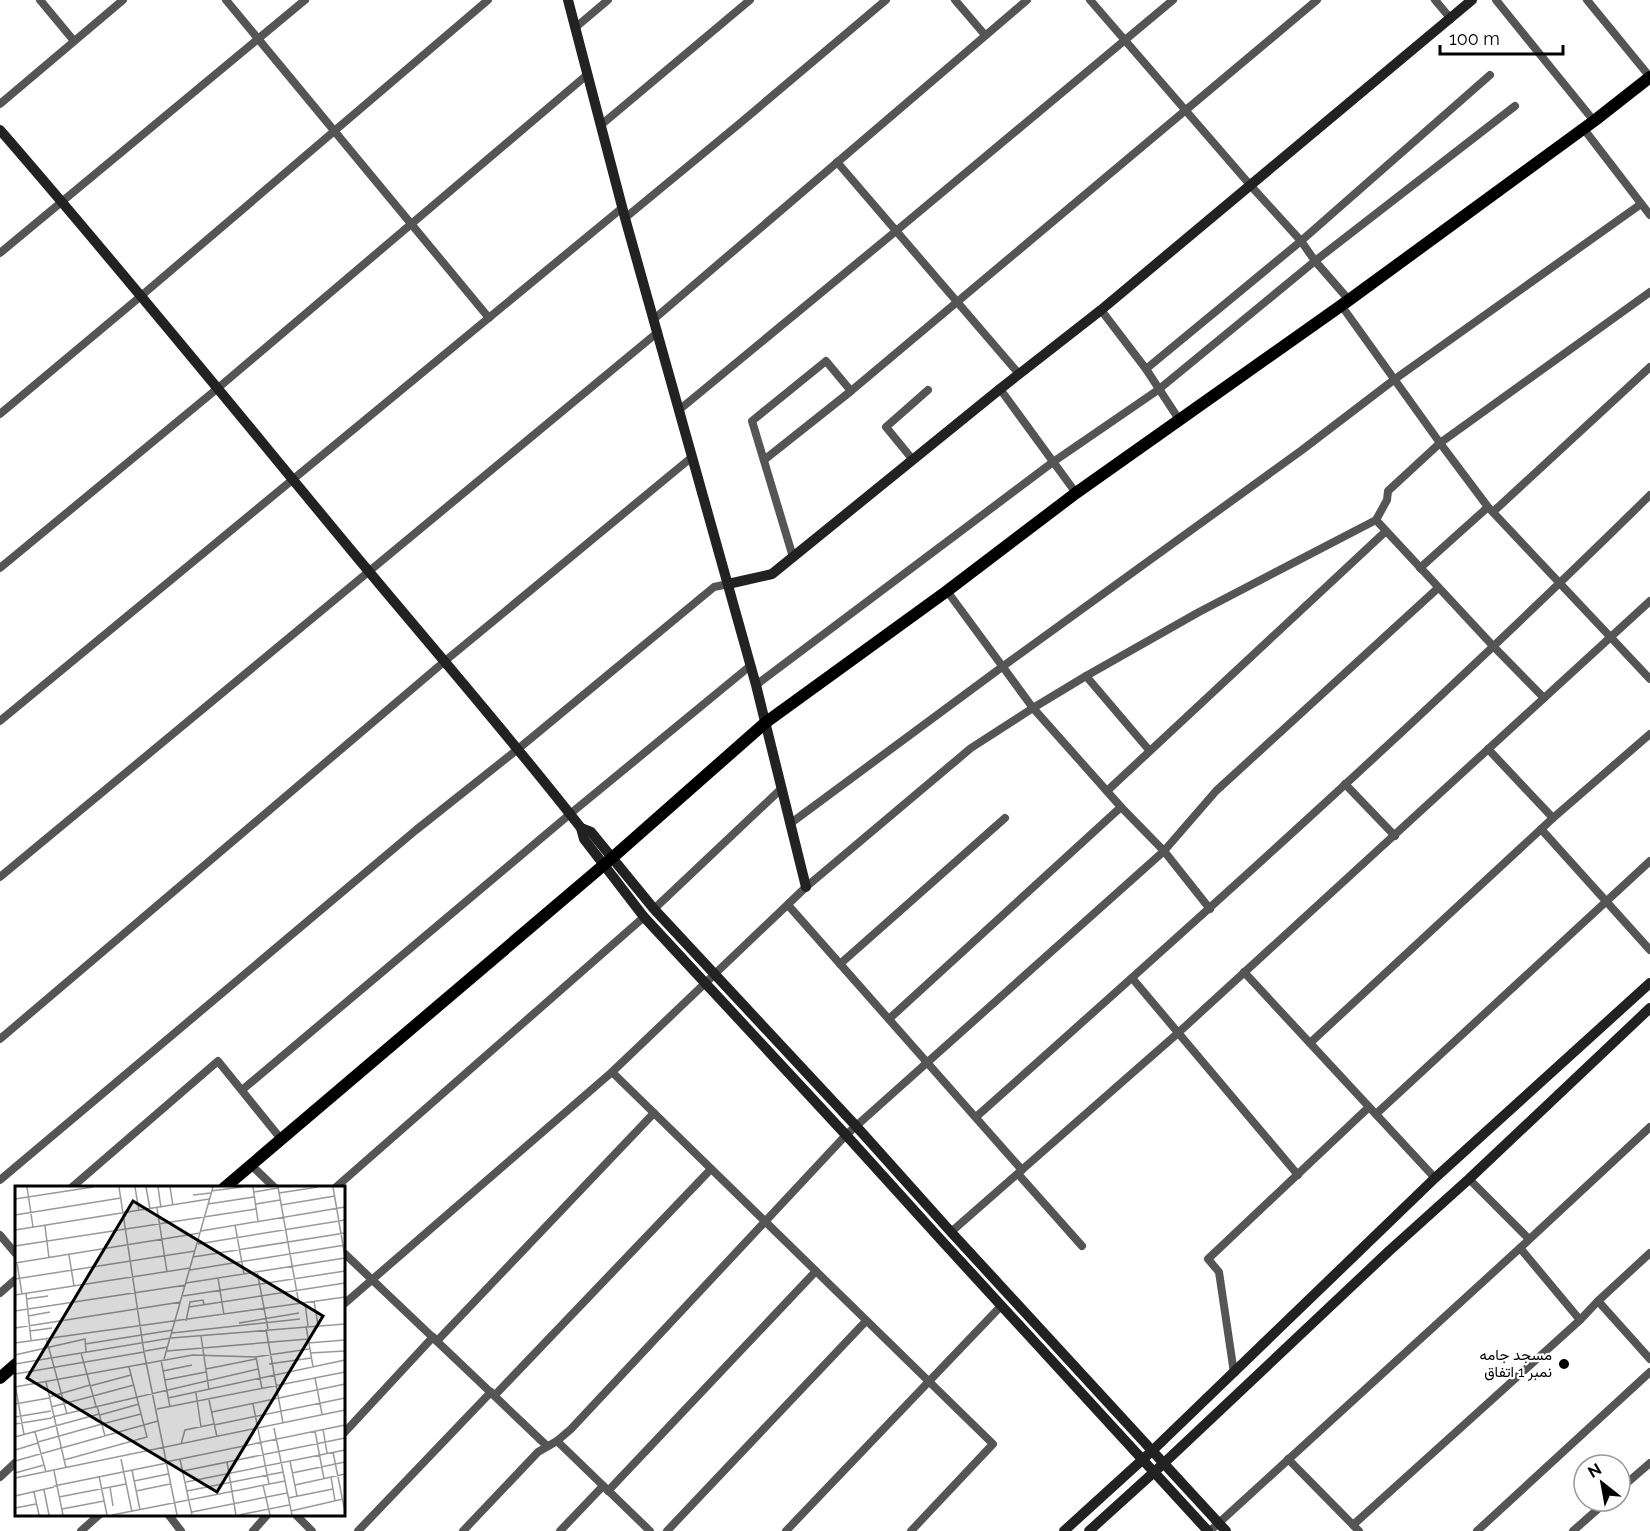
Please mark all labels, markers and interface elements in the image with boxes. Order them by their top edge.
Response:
scale bar [1440,18,1563,56]
text: 100 m [1449,28,1500,49]
inset map [15,1186,345,1516]
place label: مسجد جامه نمبر 1 اتفاق [1480,1346,1552,1381]
marker: مسجد جامه نمبر 1 اتفاق [1557,1357,1571,1371]
north arrow [1572,1453,1632,1513]
text: N [1584,1459,1605,1482]

